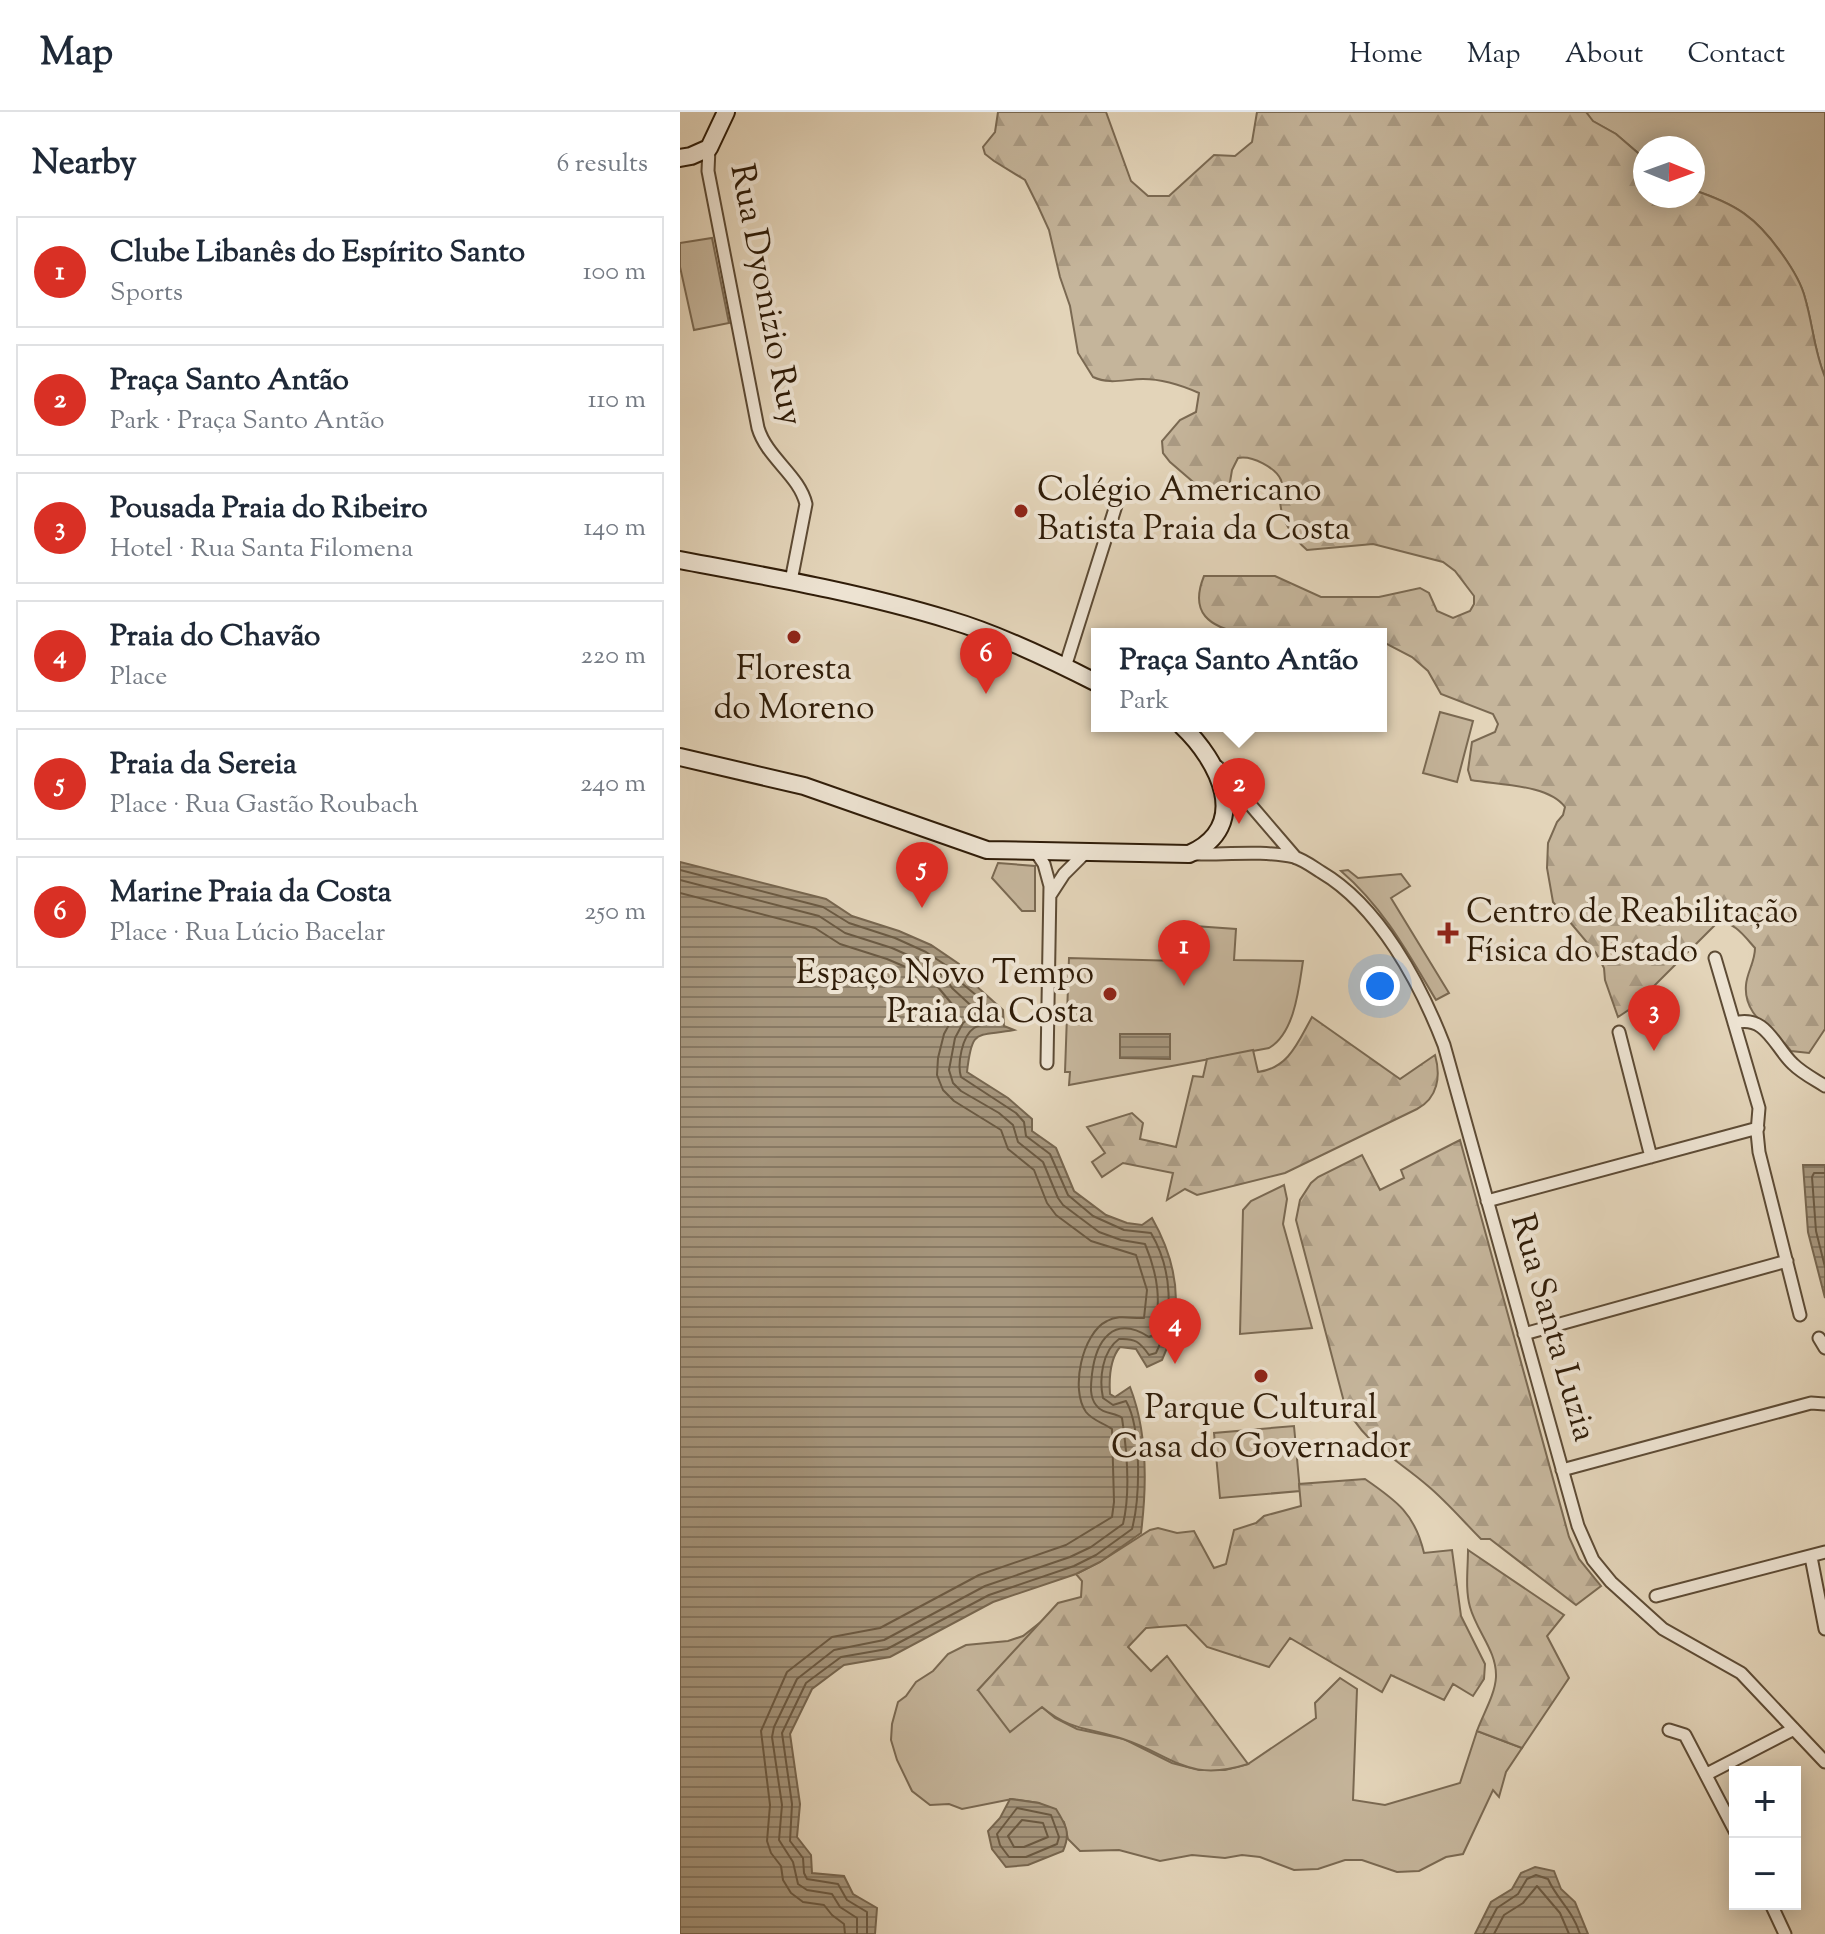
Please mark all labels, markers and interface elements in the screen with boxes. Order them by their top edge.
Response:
text: Map [40,28,113,82]
text: Home [1349,35,1423,75]
text: Map [1467,35,1521,75]
text: About [1565,35,1643,75]
text: Contact [1687,35,1785,75]
north arrow [1633,136,1705,208]
text: Nearby [32,140,137,189]
text: 6 results [556,146,648,183]
street label: Rua Dyonizio Ruy [716,160,814,430]
text: Clube Libanês do Espírito Santo [110,232,525,275]
text: 1 [56,254,64,291]
text: 100 m [583,254,646,291]
text: Sports [110,275,183,312]
text: Praça Santo Antão [110,360,349,403]
text: 2 [54,382,66,419]
text: 110 m [588,382,646,419]
text: Park · Praça Santo Antão [110,403,384,440]
place label: Colégio Americano Batista Praia da Costa [1037,467,1350,555]
text: Pousada Praia do Ribeiro [110,488,428,531]
marker: Colégio Americano Batista Praia da Costa [1012,502,1030,520]
text: 3 [55,510,65,547]
text: 140 m [583,510,646,547]
text: Hotel · Rua Santa Filomena [110,531,413,568]
text: Praia do Chavão [110,616,321,659]
marker: Floresta do Moreno [785,628,803,646]
pin: 6 [960,628,1012,694]
popup [1091,628,1387,732]
text: 4 [53,638,67,675]
text: 220 m [581,638,646,675]
text: Praça Santo Antão [1119,640,1359,683]
place label: Floresta do Moreno [714,646,875,734]
text: Place [110,659,167,696]
text: Park [1119,683,1169,720]
text: Praia da Sereia [110,744,297,787]
pin: 2 [1213,758,1265,824]
text: 5 [56,766,64,803]
text: 240 m [580,766,646,803]
text: Place · Rua Gastão Roubach [110,787,419,824]
pin: 5 [896,842,948,908]
text: Marine Praia da Costa [110,872,392,915]
place label: Centro de Reabilitação Física do Estado [1466,889,1798,977]
text: 6 [54,894,66,931]
text: 250 m [584,894,646,931]
text: Place · Rua Lúcio Bacelar [110,915,385,952]
pin: 1 [1158,920,1210,986]
marker: Centro de Reabilitação Física do Estado [1437,922,1459,944]
place label: Espaço Novo Tempo Praia da Costa [796,950,1094,1038]
your location [1360,966,1400,1006]
marker: Espaço Novo Tempo Praia da Costa [1101,985,1119,1003]
pin: 3 [1628,985,1680,1051]
street label: Rua Santa Luzia [1496,1209,1608,1447]
pin: 4 [1149,1298,1201,1364]
marker: Parque Cultural Casa do Governador [1252,1367,1270,1385]
place label: Parque Cultural Casa do Governador [1111,1385,1411,1473]
map controls [1729,1766,1801,1910]
button: + [1729,1766,1801,1838]
button: − [1729,1838,1801,1910]

